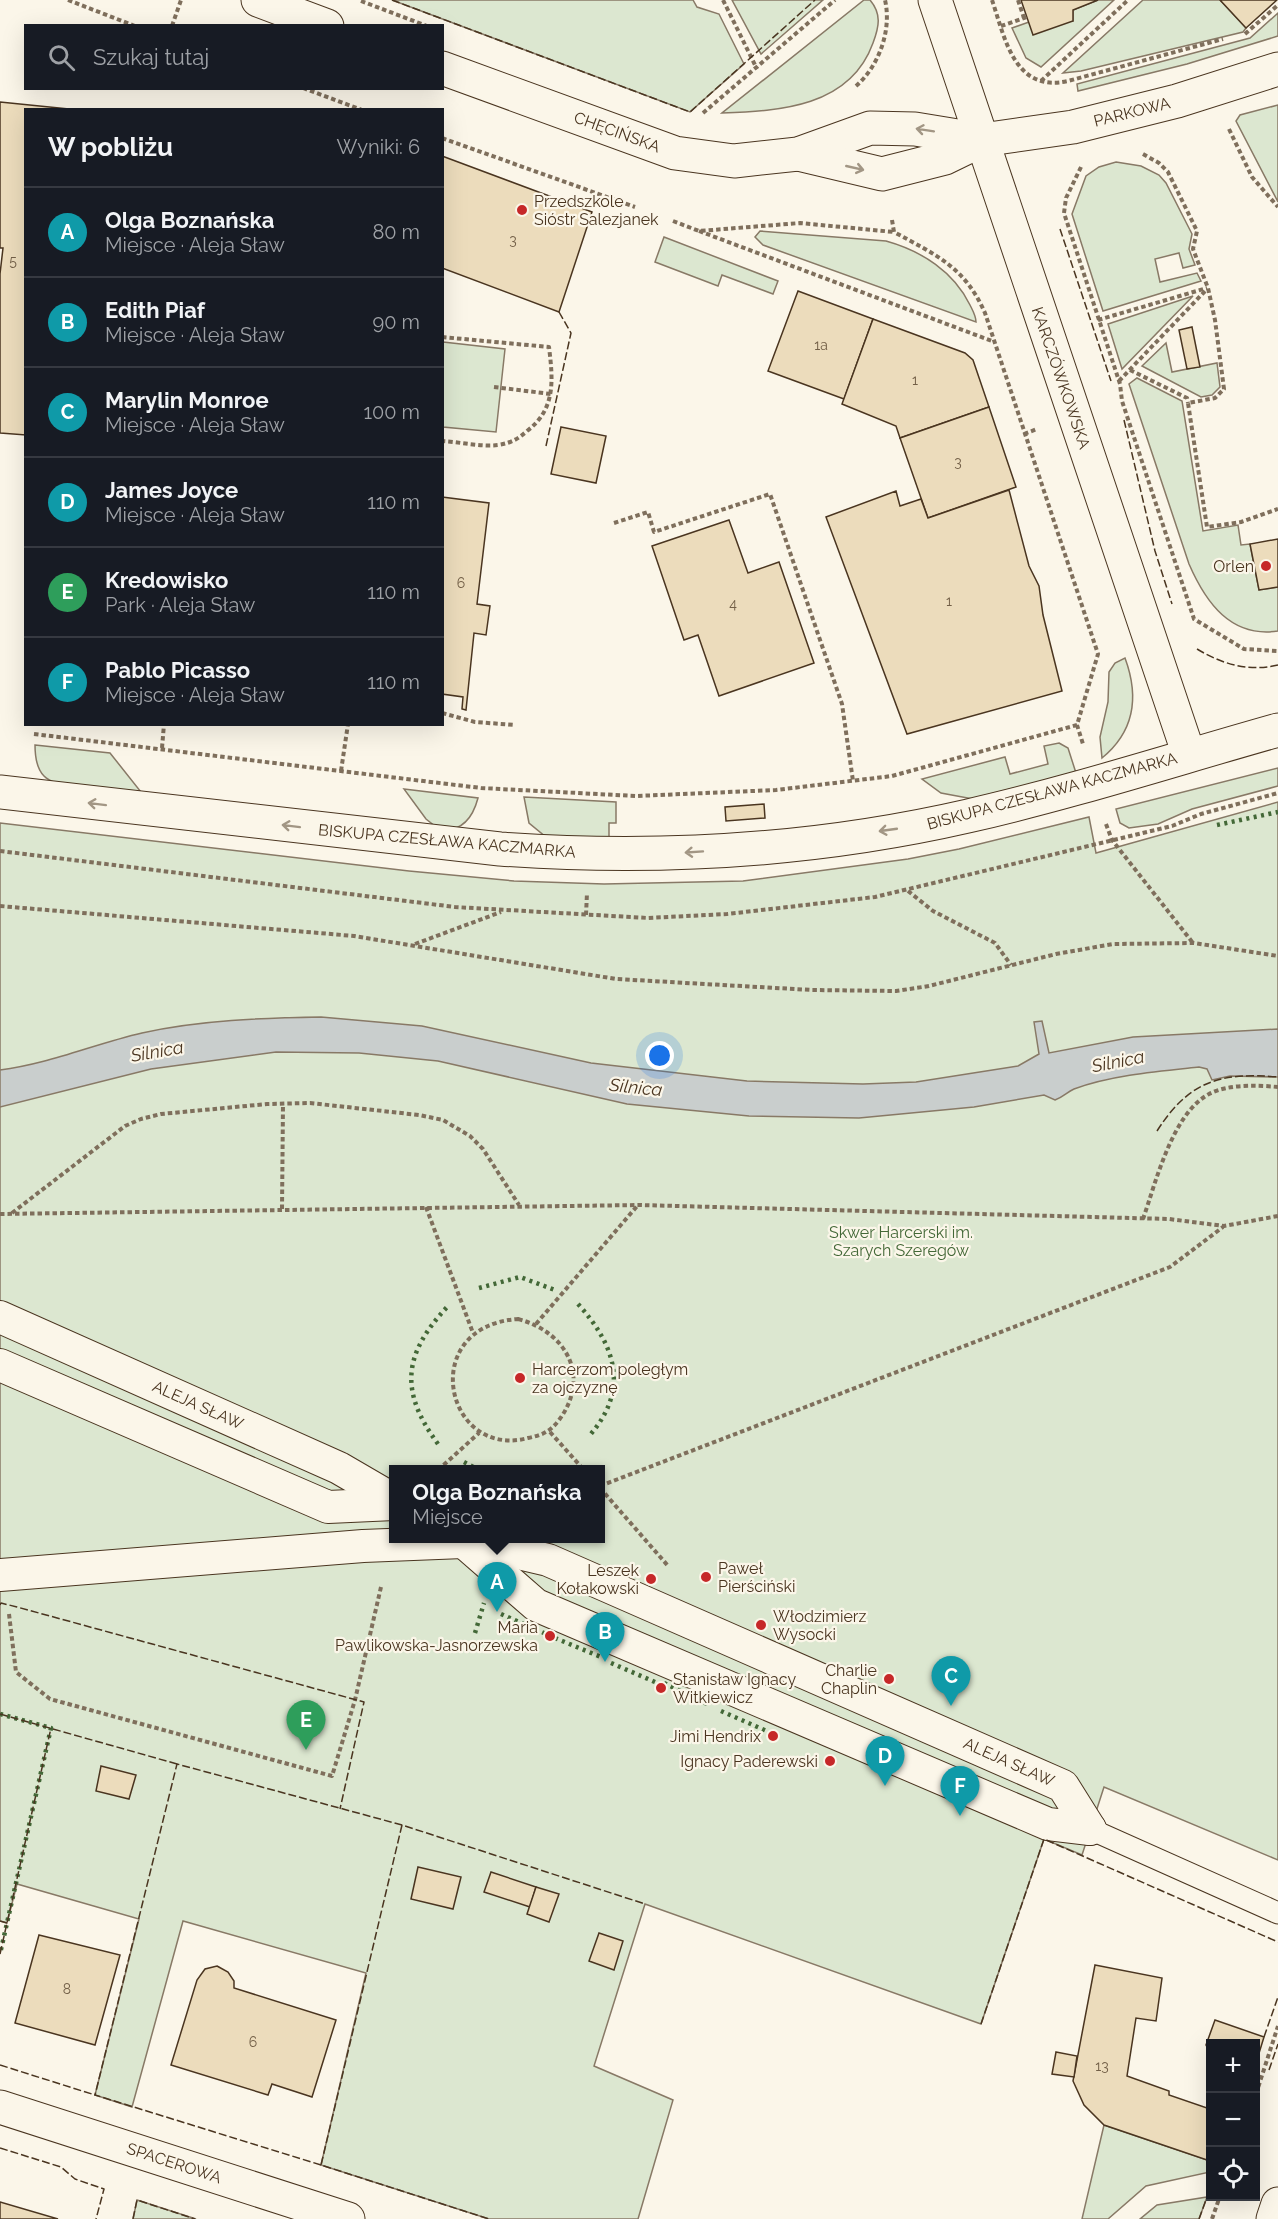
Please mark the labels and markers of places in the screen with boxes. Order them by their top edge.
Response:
place label: Przedszkole Sióstr Salezjanek [534,192,659,229]
marker: Przedszkole Sióstr Salezjanek [515,203,529,217]
place label: Orlen [1213,557,1254,576]
marker: Orlen [1259,559,1273,573]
place label: Harcerzom poległym za ojczyznę [532,1360,688,1397]
marker: Harcerzom poległym za ojczyznę [513,1371,527,1385]
place label: Paweł Pierściński [718,1559,795,1596]
place label: Leszek Kołakowski [557,1561,640,1598]
pin: A [478,1562,516,1612]
marker: Paweł Pierściński [699,1570,713,1584]
marker: Leszek Kołakowski [644,1572,658,1586]
place label: Włodzimierz Wysocki [773,1607,866,1644]
pin: B [586,1612,624,1662]
place label: Maria Pawlikowska-Jasnorzewska [335,1618,538,1655]
marker: Włodzimierz Wysocki [754,1618,768,1632]
marker: Maria Pawlikowska-Jasnorzewska [543,1629,557,1643]
pin: C [932,1656,970,1706]
place label: Charlie Chaplin [821,1661,877,1698]
place label: Stanisław Ignacy Witkiewicz [673,1670,796,1707]
marker: Charlie Chaplin [882,1672,896,1686]
marker: Stanisław Ignacy Witkiewicz [654,1681,668,1695]
pin: E [286,1700,326,1750]
place label: Jimi Hendrix [670,1727,761,1746]
marker: Jimi Hendrix [766,1729,780,1743]
pin: D [866,1736,904,1786]
place label: Ignacy Paderewski [680,1752,818,1771]
marker: Ignacy Paderewski [823,1754,837,1768]
pin: F [940,1766,980,1816]

